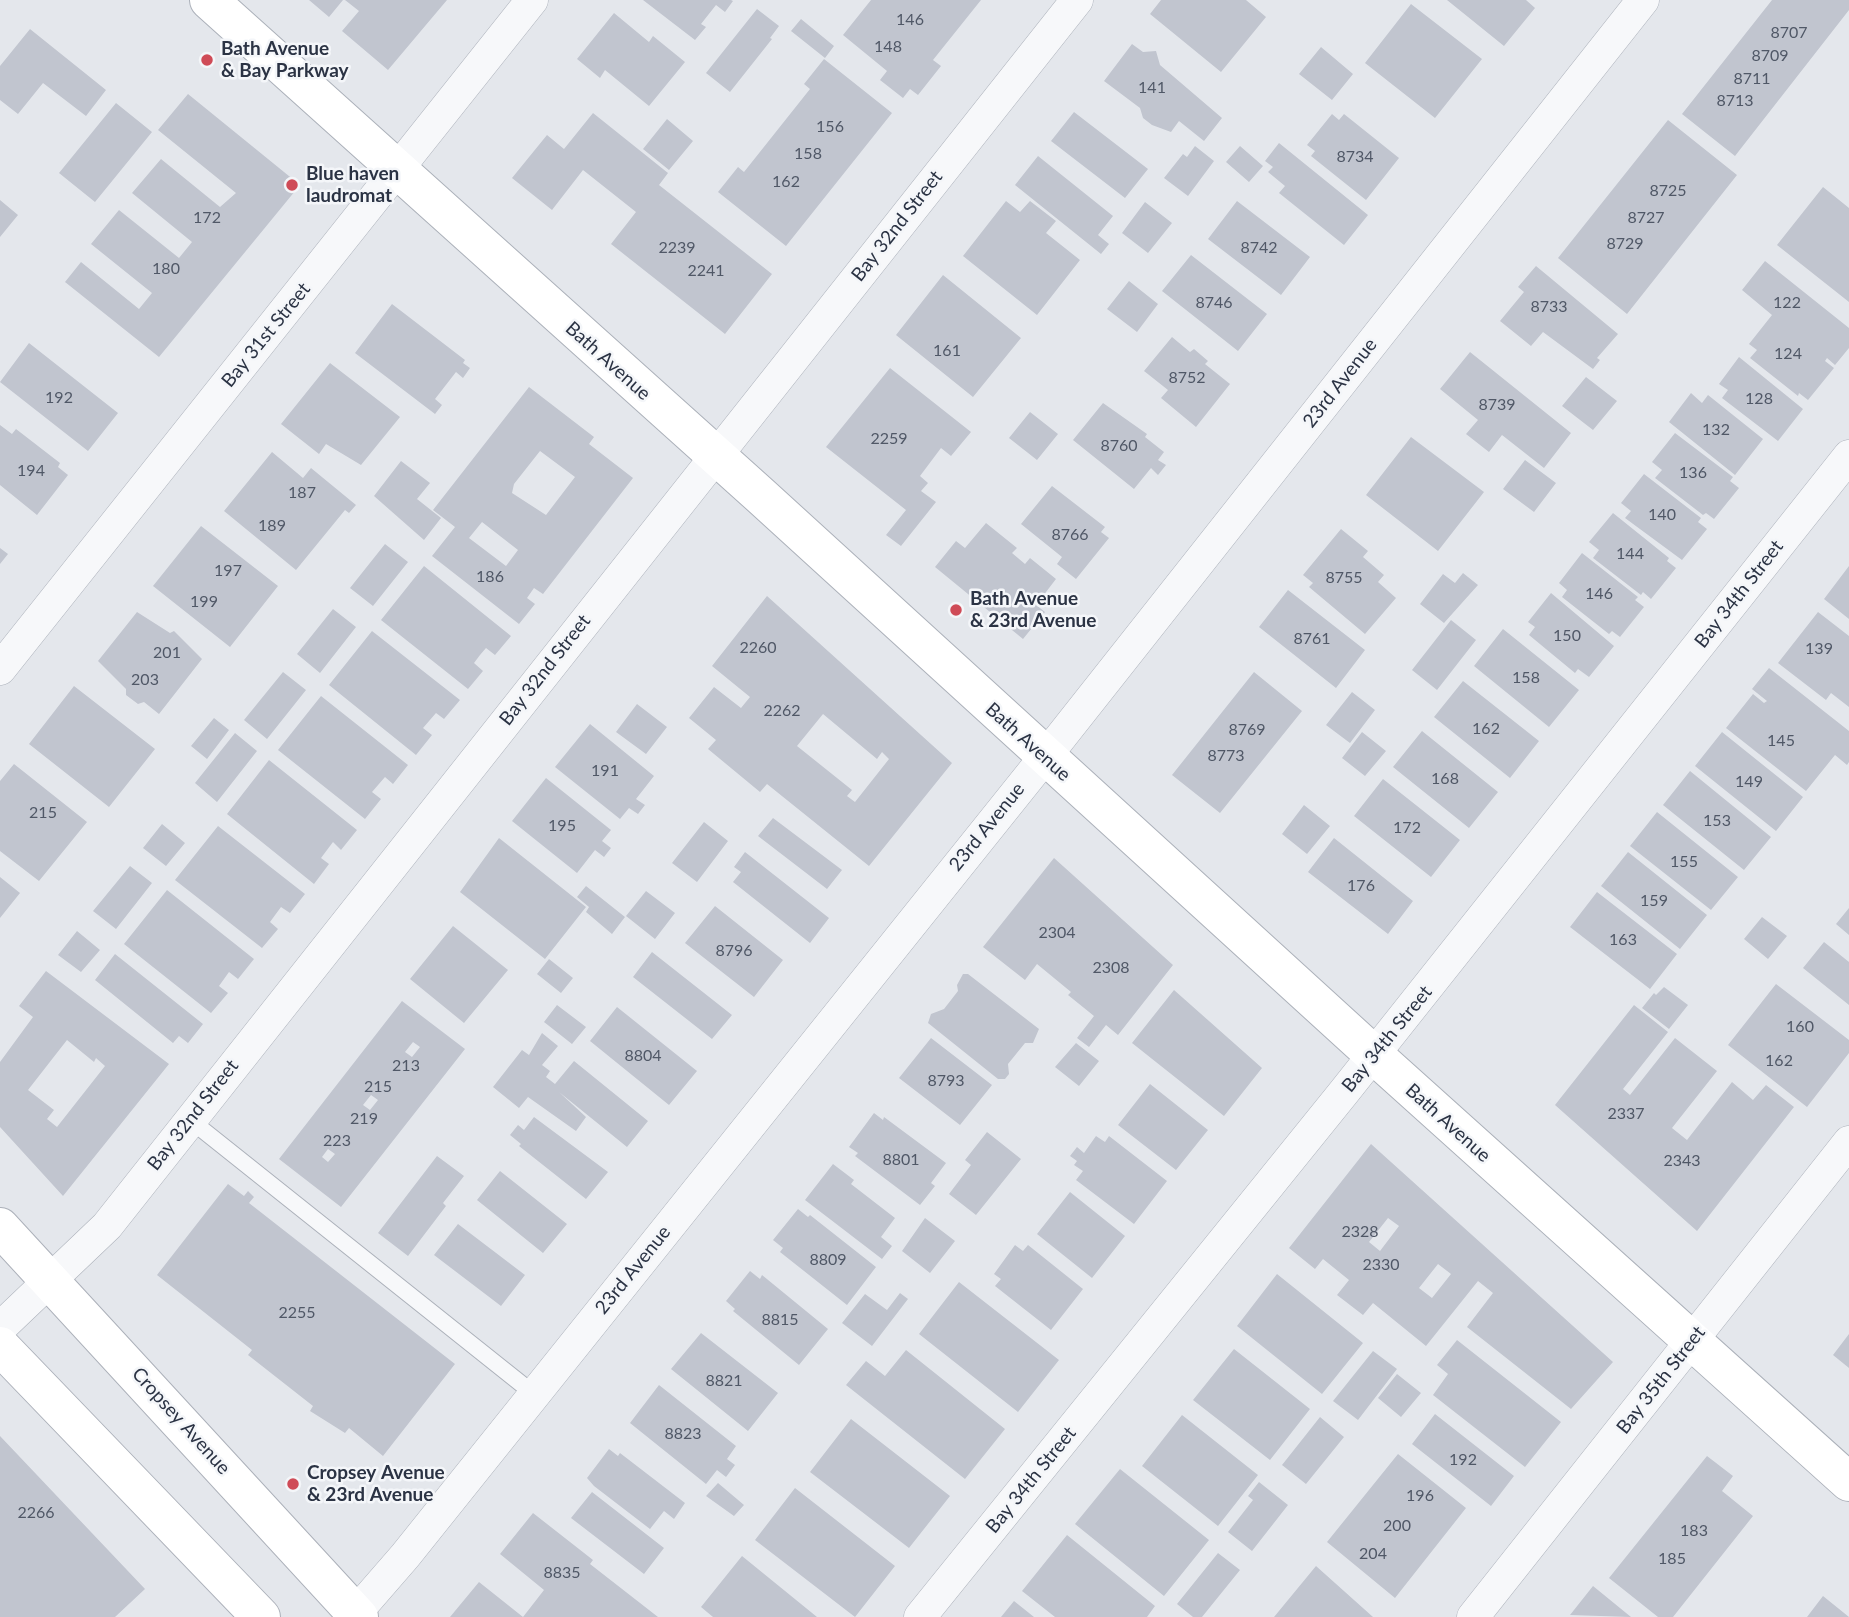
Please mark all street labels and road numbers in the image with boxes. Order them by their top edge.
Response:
street label: Bay 32nd Street [847,166,947,286]
street label: Bay 31st Street [217,278,315,392]
street label: Bath Avenue [561,317,655,405]
street label: 23rd Avenue [1298,334,1382,432]
street label: Bay 34th Street [1690,536,1788,652]
street label: Bay 32nd Street [495,610,595,730]
street label: Bath Avenue [981,698,1075,786]
street label: 23rd Avenue [944,778,1030,876]
street label: Bay 34th Street [1337,981,1437,1097]
street label: Bay 32nd Street [143,1055,243,1175]
street label: Bath Avenue [1401,1079,1495,1167]
street label: 23rd Avenue [590,1221,676,1319]
street label: Bay 35th Street [1612,1322,1710,1438]
street label: Cropsey Avenue [127,1363,235,1479]
street label: Bay 34th Street [981,1422,1081,1538]

